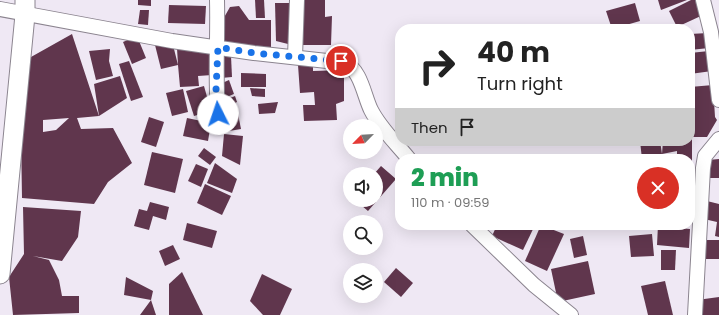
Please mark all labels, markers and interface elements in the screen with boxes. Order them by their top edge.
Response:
text: 40 m [477,33,550,72]
icon: right [411,40,463,92]
pin [324,44,358,78]
icon: arrive [330,50,352,72]
text: Turn right [477,71,563,96]
position arrow [197,93,239,135]
icon: arrive [456,116,478,138]
text: Then [411,117,448,138]
north arrow [343,119,383,159]
map controls [343,119,383,303]
text: 2 min [411,161,479,194]
button: sound [343,167,383,207]
button: close [637,167,679,209]
text: 110 m · 09:59 [411,193,490,212]
button: search [343,215,383,255]
button: layers [343,263,383,303]

